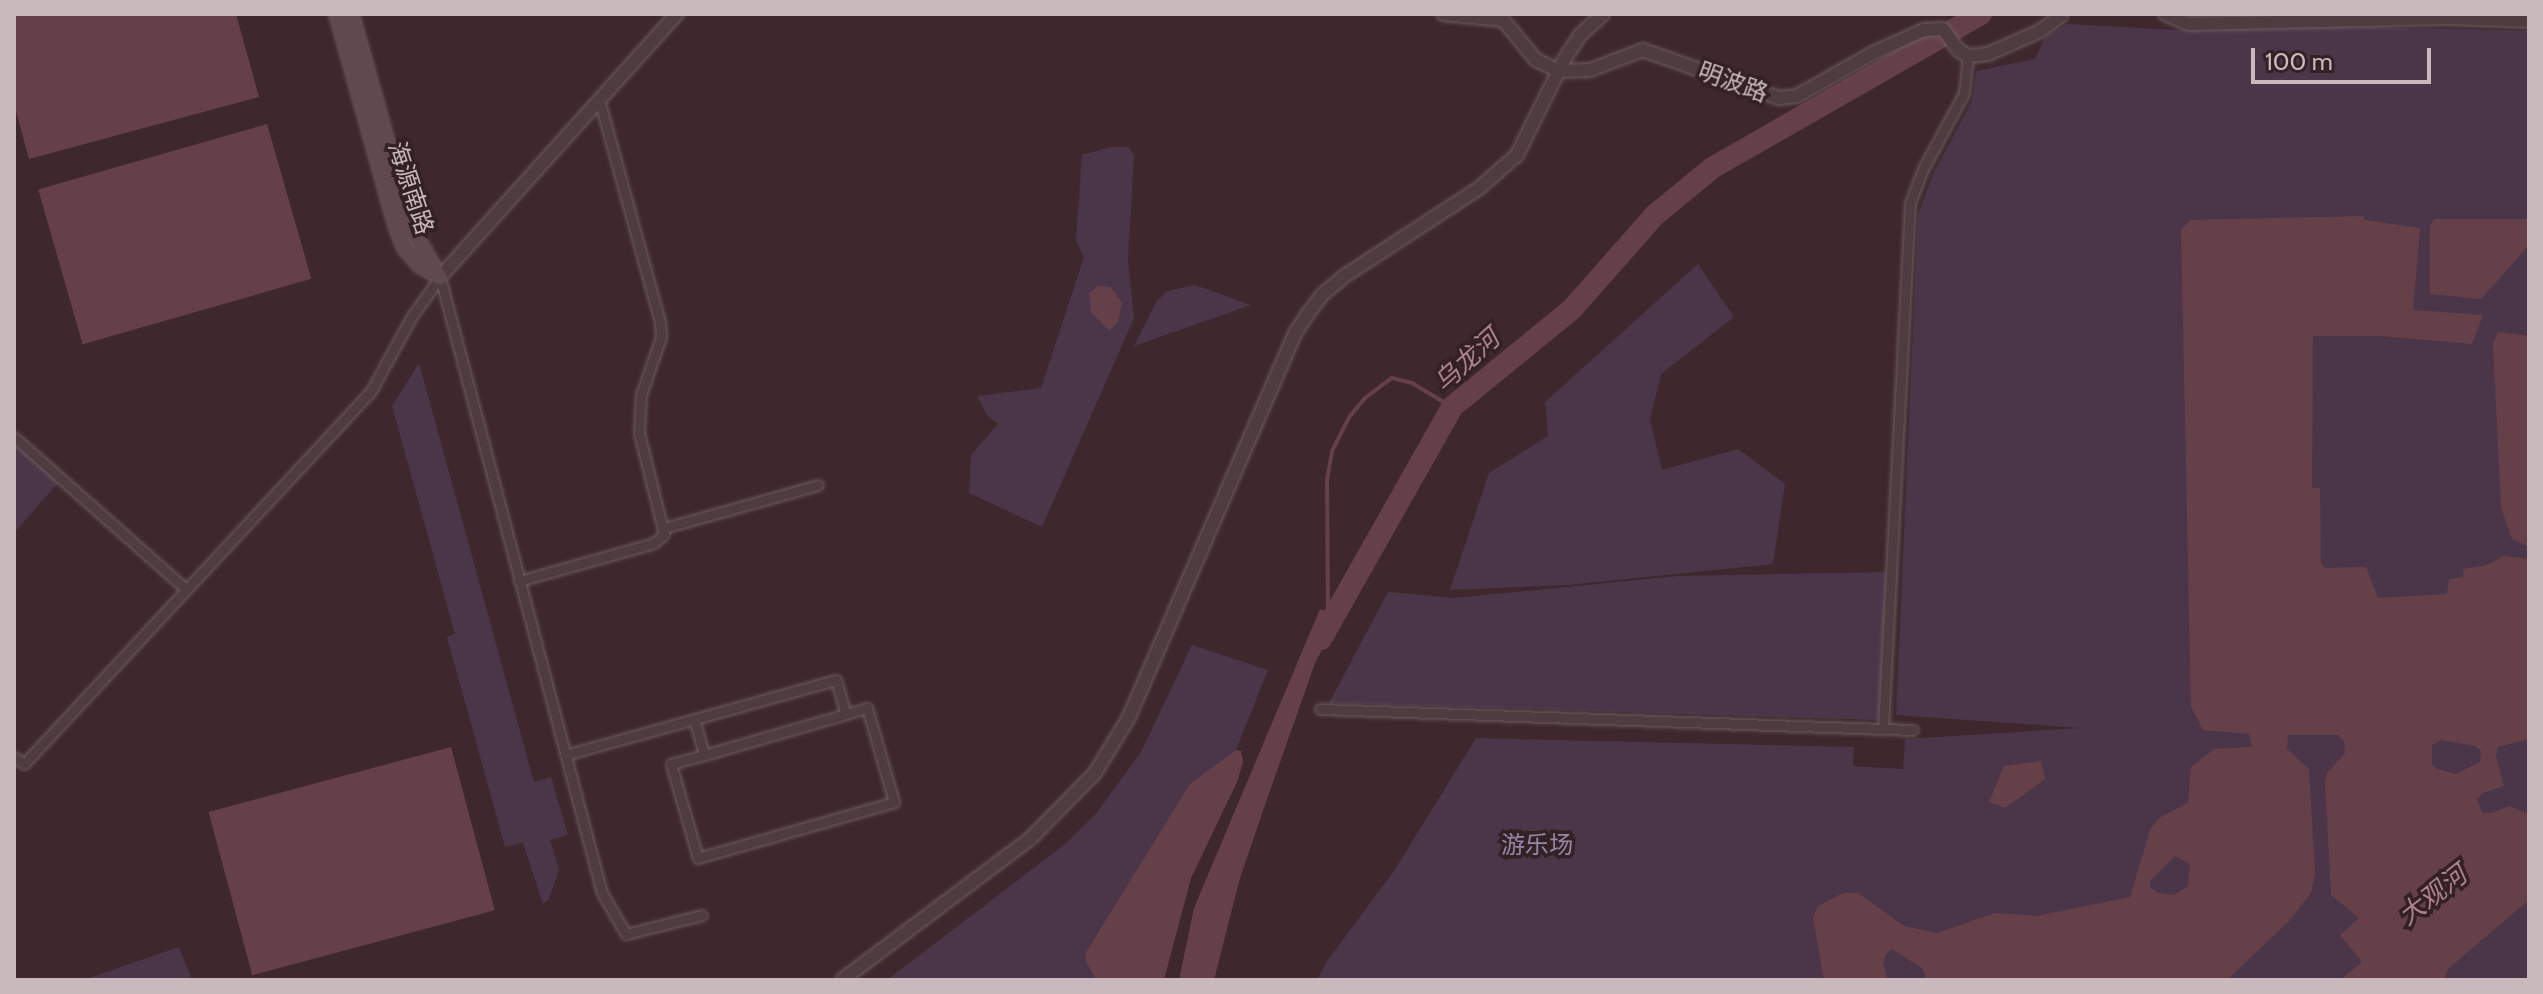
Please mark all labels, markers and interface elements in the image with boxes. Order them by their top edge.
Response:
scale bar [2255,32,2435,82]
text: 100 m [2265,47,2333,76]
street label: 明波路 [1694,56,1772,108]
street label: 海源南路 [382,138,440,238]
water label: 乌龙河 [1428,323,1506,399]
park label: 游乐场 [1501,831,1573,859]
water label: 大观河 [2393,860,2473,932]

